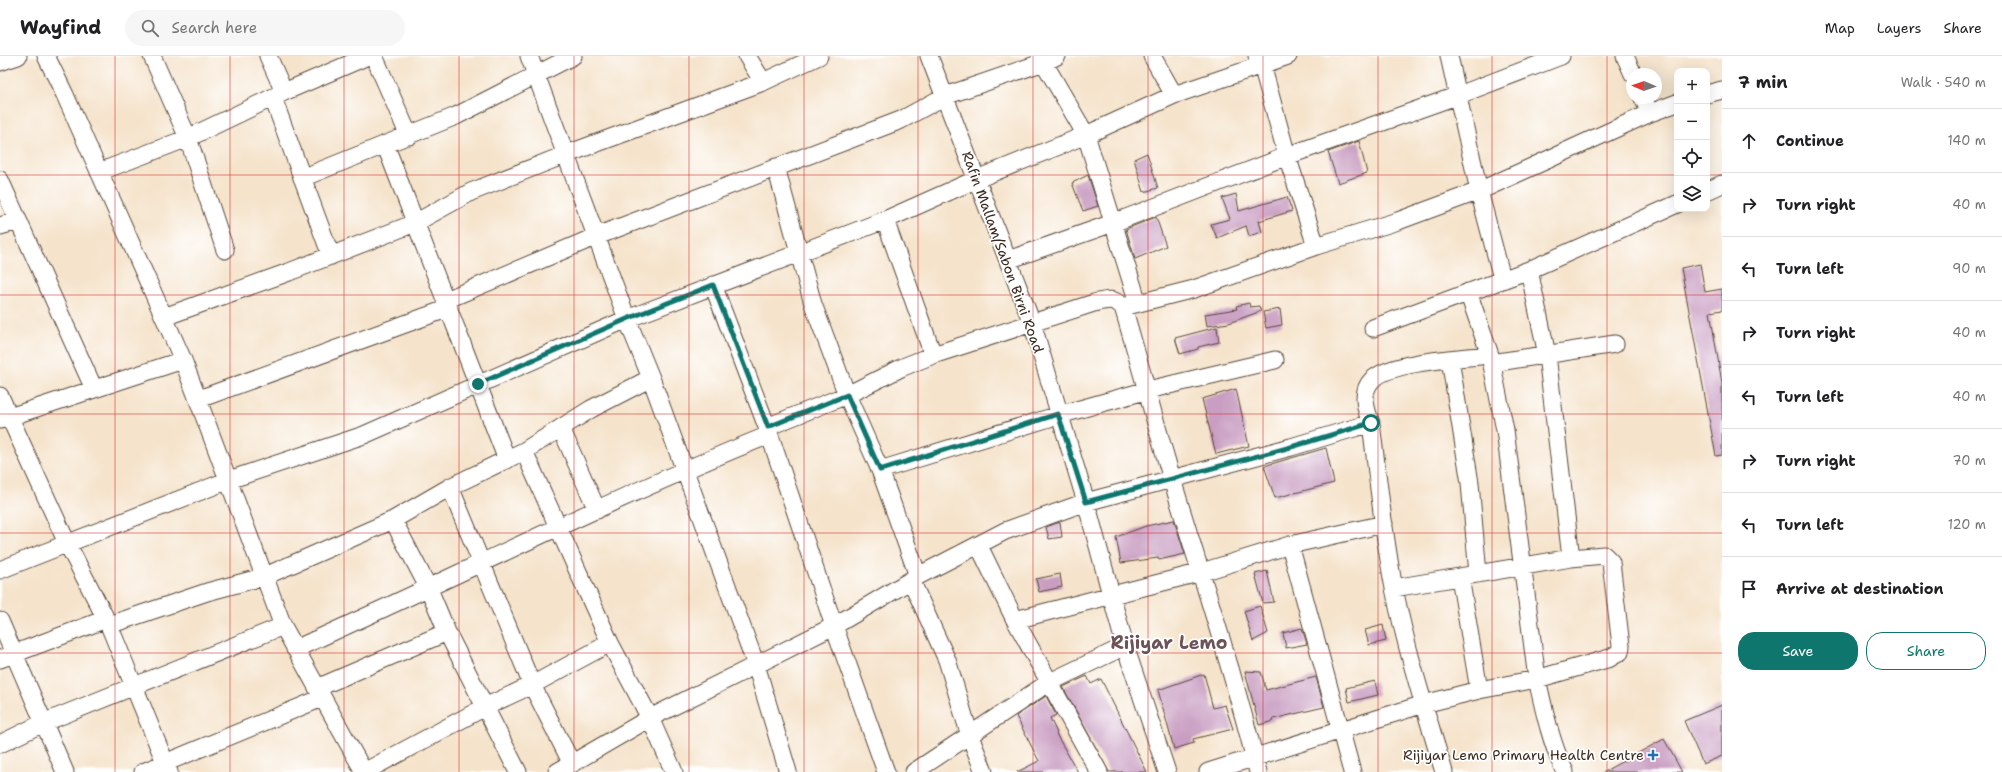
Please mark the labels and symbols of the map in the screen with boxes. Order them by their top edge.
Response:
north arrow [1626,68,1662,104]
street label: Rafin Mallam/Sabon Birni Road [958,149,1048,355]
route end [469,375,487,393]
route start [1362,414,1380,432]
district label: Rijiyar Lemo [1111,631,1227,655]
place label: Rijiyar Lemo Primary Health Centre [1403,746,1644,764]
marker: Rijiyar Lemo Primary Health Centre [1647,749,1659,761]

